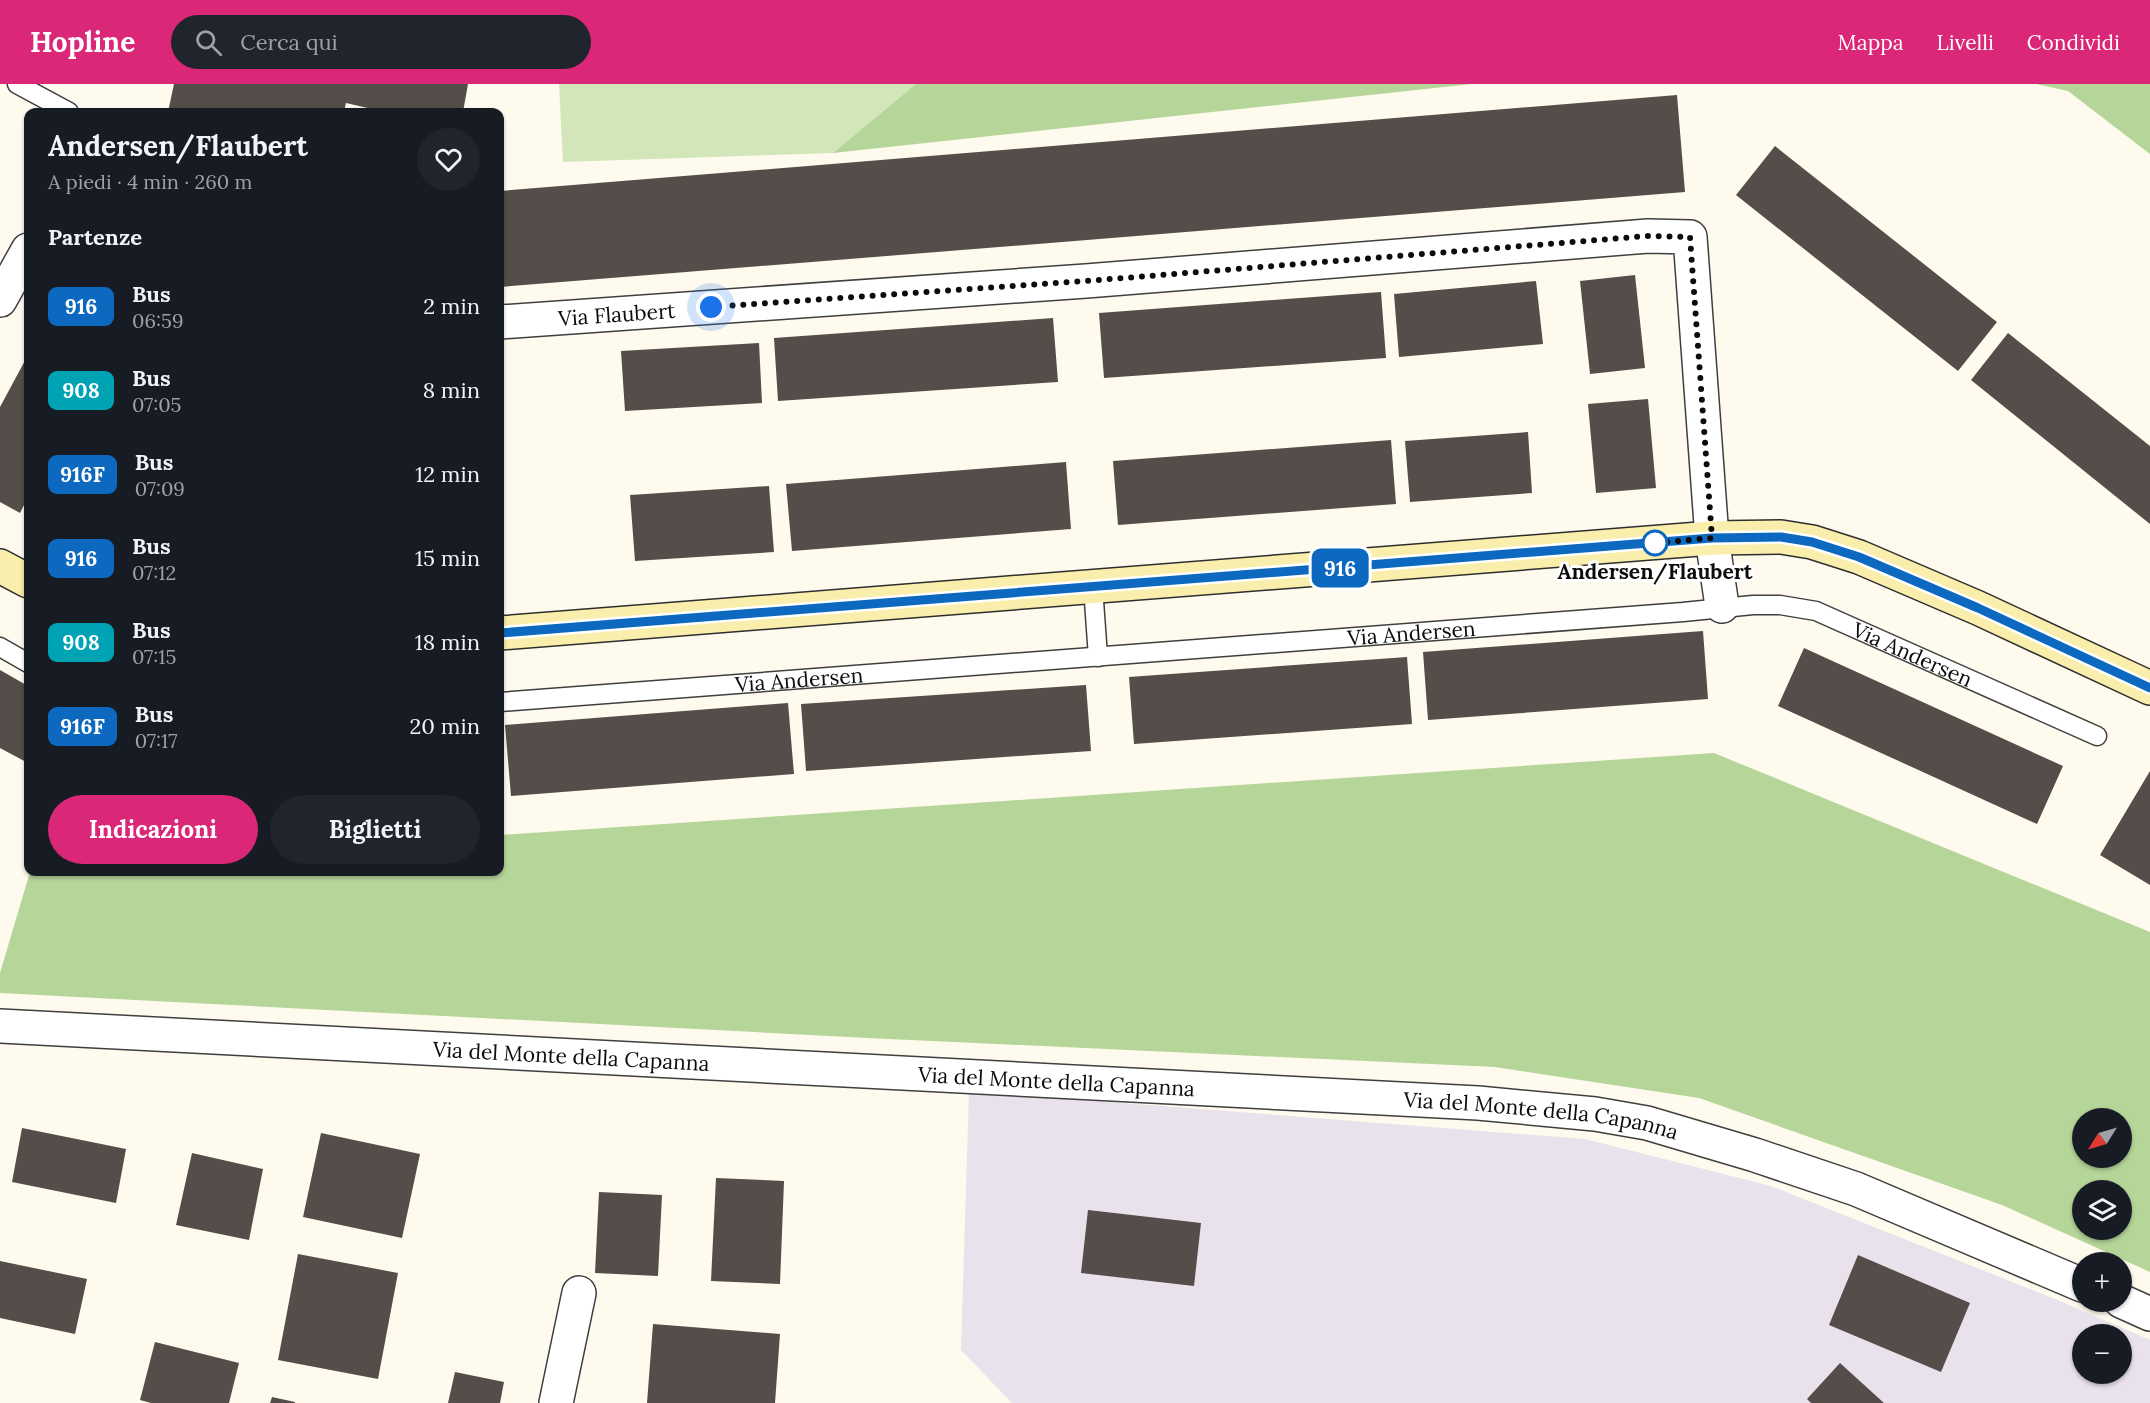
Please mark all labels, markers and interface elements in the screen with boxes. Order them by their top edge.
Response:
search box [171,15,591,69]
text: Hopline [30,24,135,60]
icon: search [192,26,225,59]
text: Cerca qui [240,28,338,56]
text: Mappa [1838,29,1904,56]
text: Livelli [1937,29,1994,56]
text: Condividi [2027,29,2120,56]
text: Andersen/Flaubert [48,128,308,164]
button: heart [417,128,480,191]
text: A piedi · 4 min · 260 m [48,169,252,194]
text: Partenze [48,223,142,251]
text: Bus [132,280,171,308]
text: 2 min [423,292,480,320]
your location [696,292,726,322]
text: 916 [65,293,97,320]
street label: Via Flaubert [556,296,677,331]
text: 06:59 [132,308,183,333]
text: Bus [132,364,171,392]
text: 8 min [423,376,480,404]
text: 908 [62,377,100,404]
text: 07:05 [132,392,182,417]
text: Bus [135,448,173,476]
text: 12 min [415,460,480,488]
text: 916F [60,461,105,488]
text: 07:09 [135,476,185,501]
marker: Andersen/Flaubert [1642,530,1668,556]
text: Bus [132,532,171,560]
text: 15 min [415,544,480,572]
text: 916 [65,545,97,572]
line badge: 916 [1306,548,1374,588]
text: 916 [1324,555,1356,582]
place label: Andersen/Flaubert [1558,558,1753,585]
text: 07:12 [132,560,176,585]
street label: Via Andersen [1345,614,1477,651]
street label: Via Andersen [1847,615,1977,693]
text: Bus [132,616,171,644]
text: 18 min [415,628,480,656]
text: 908 [62,629,100,656]
text: 07:15 [132,644,176,669]
street label: Via Andersen [733,661,864,698]
text: Bus [135,700,173,728]
text: 20 min [410,712,480,740]
text: 916F [60,713,105,740]
text: 07:17 [135,728,177,753]
button: Indicazioni [48,795,258,864]
button: Biglietti [270,795,480,864]
street label: Via del Monte della Capanna [431,1035,710,1076]
street label: Via del Monte della Capanna [917,1060,1196,1102]
street label: Via del Monte della Capanna [1402,1086,1682,1145]
north arrow [2072,1108,2132,1168]
map controls [2072,1108,2132,1384]
button: layers [2072,1180,2132,1240]
button: + [2072,1252,2132,1312]
button: − [2072,1324,2132,1384]

